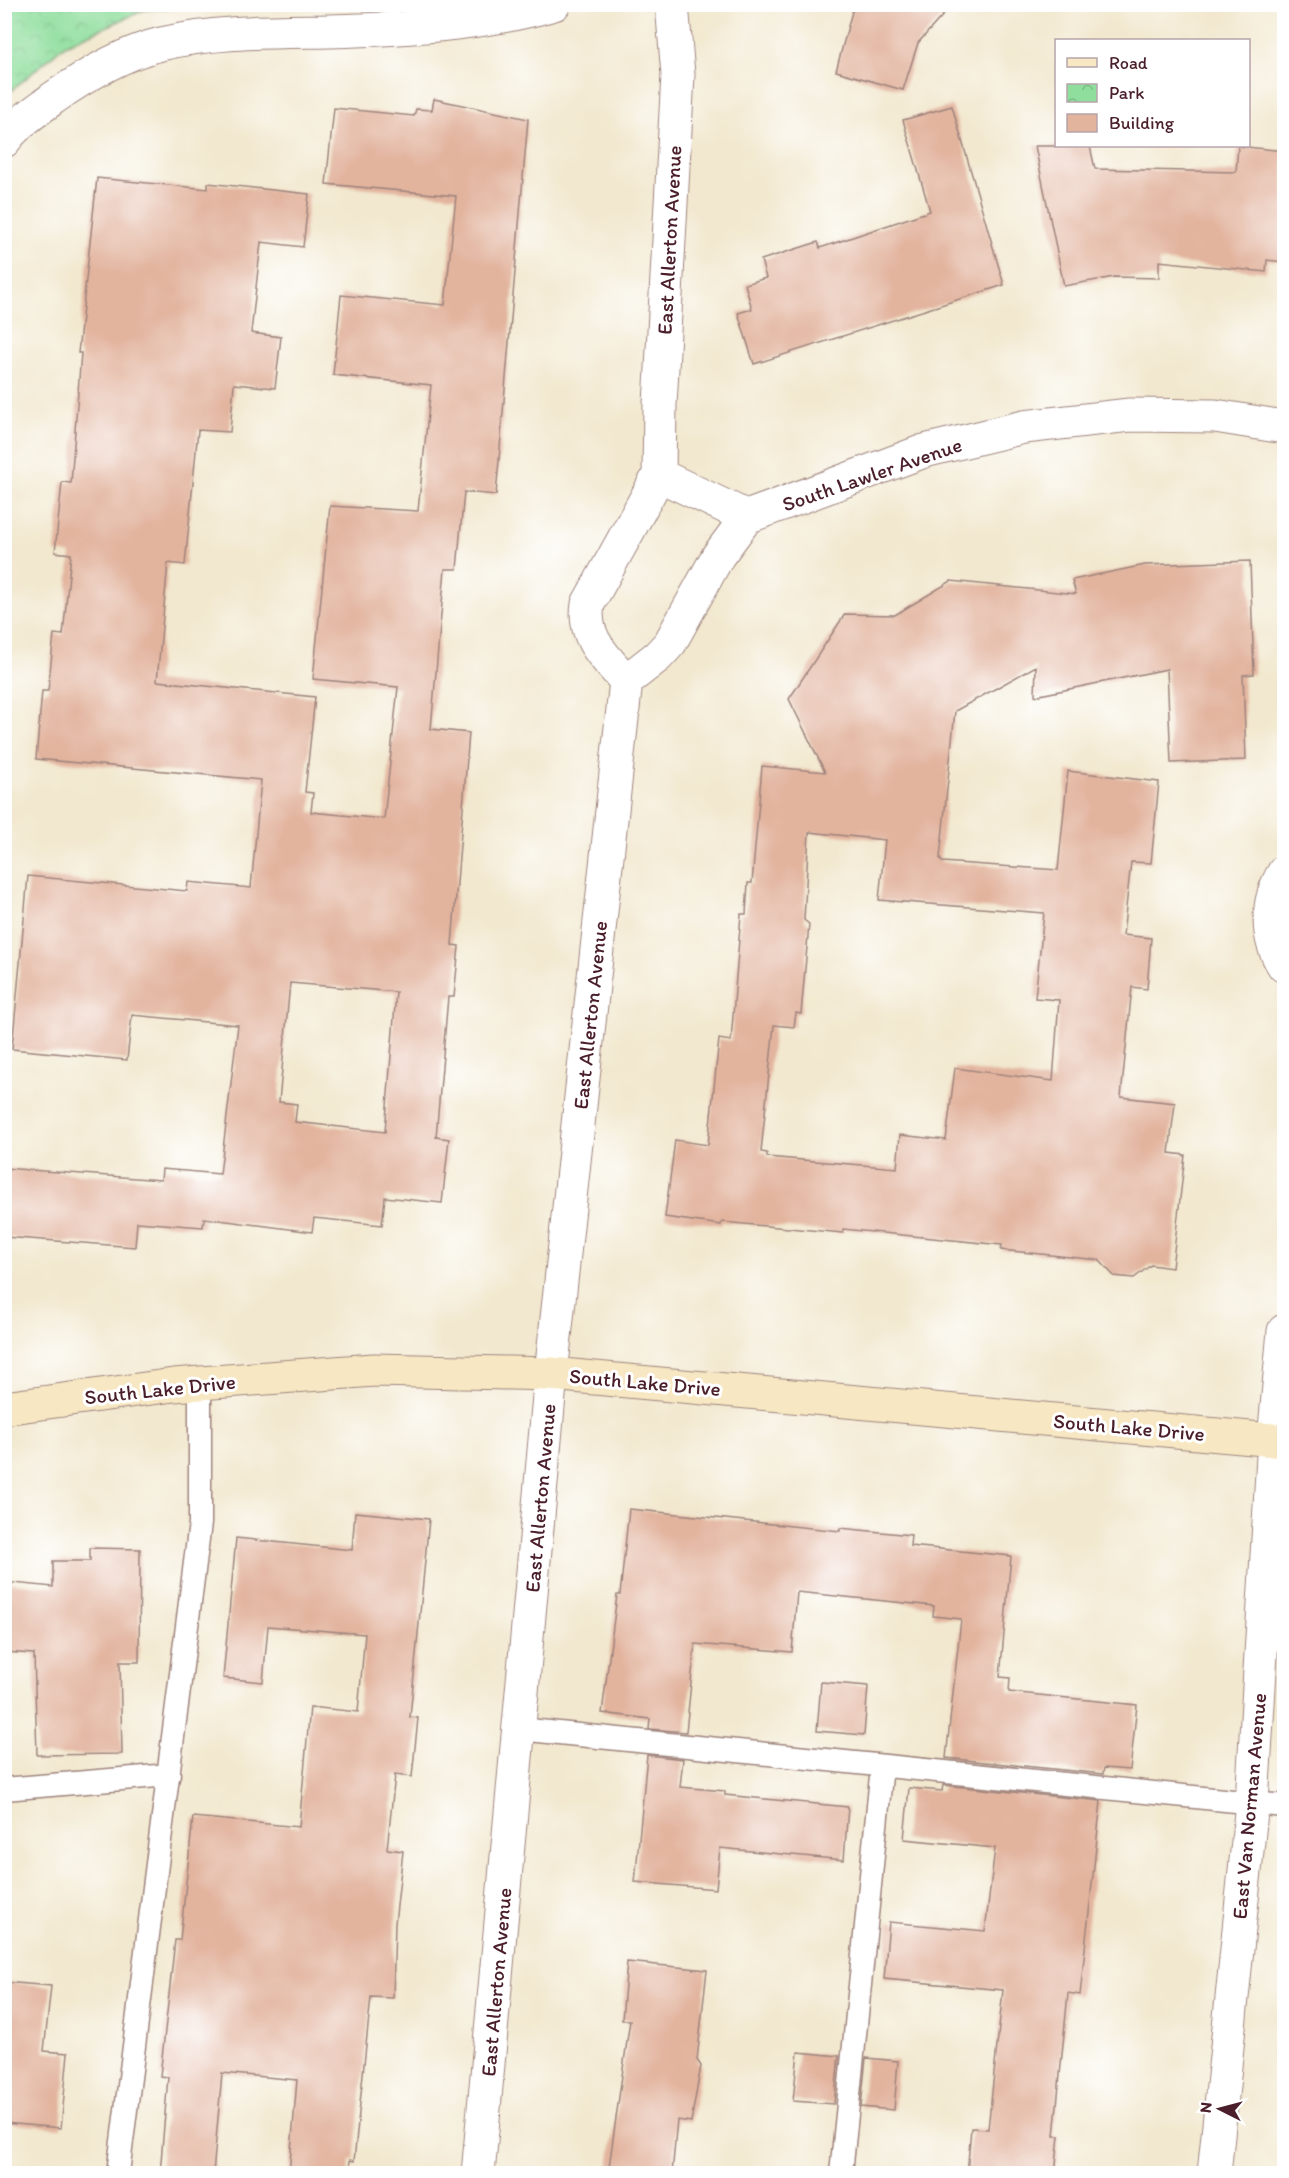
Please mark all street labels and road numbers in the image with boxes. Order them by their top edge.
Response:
street label: East Allerton Avenue [652,145,686,335]
street label: South Lawler Avenue [779,431,965,517]
street label: East Allerton Avenue [568,919,612,1111]
street label: South Lake Drive [568,1363,722,1401]
street label: South Lake Drive [83,1369,237,1409]
street label: East Allerton Avenue [519,1402,561,1594]
street label: South Lake Drive [1052,1408,1206,1446]
street label: East Van Norman Avenue [1227,1692,1271,1920]
street label: East Allerton Avenue [475,1886,517,2078]

